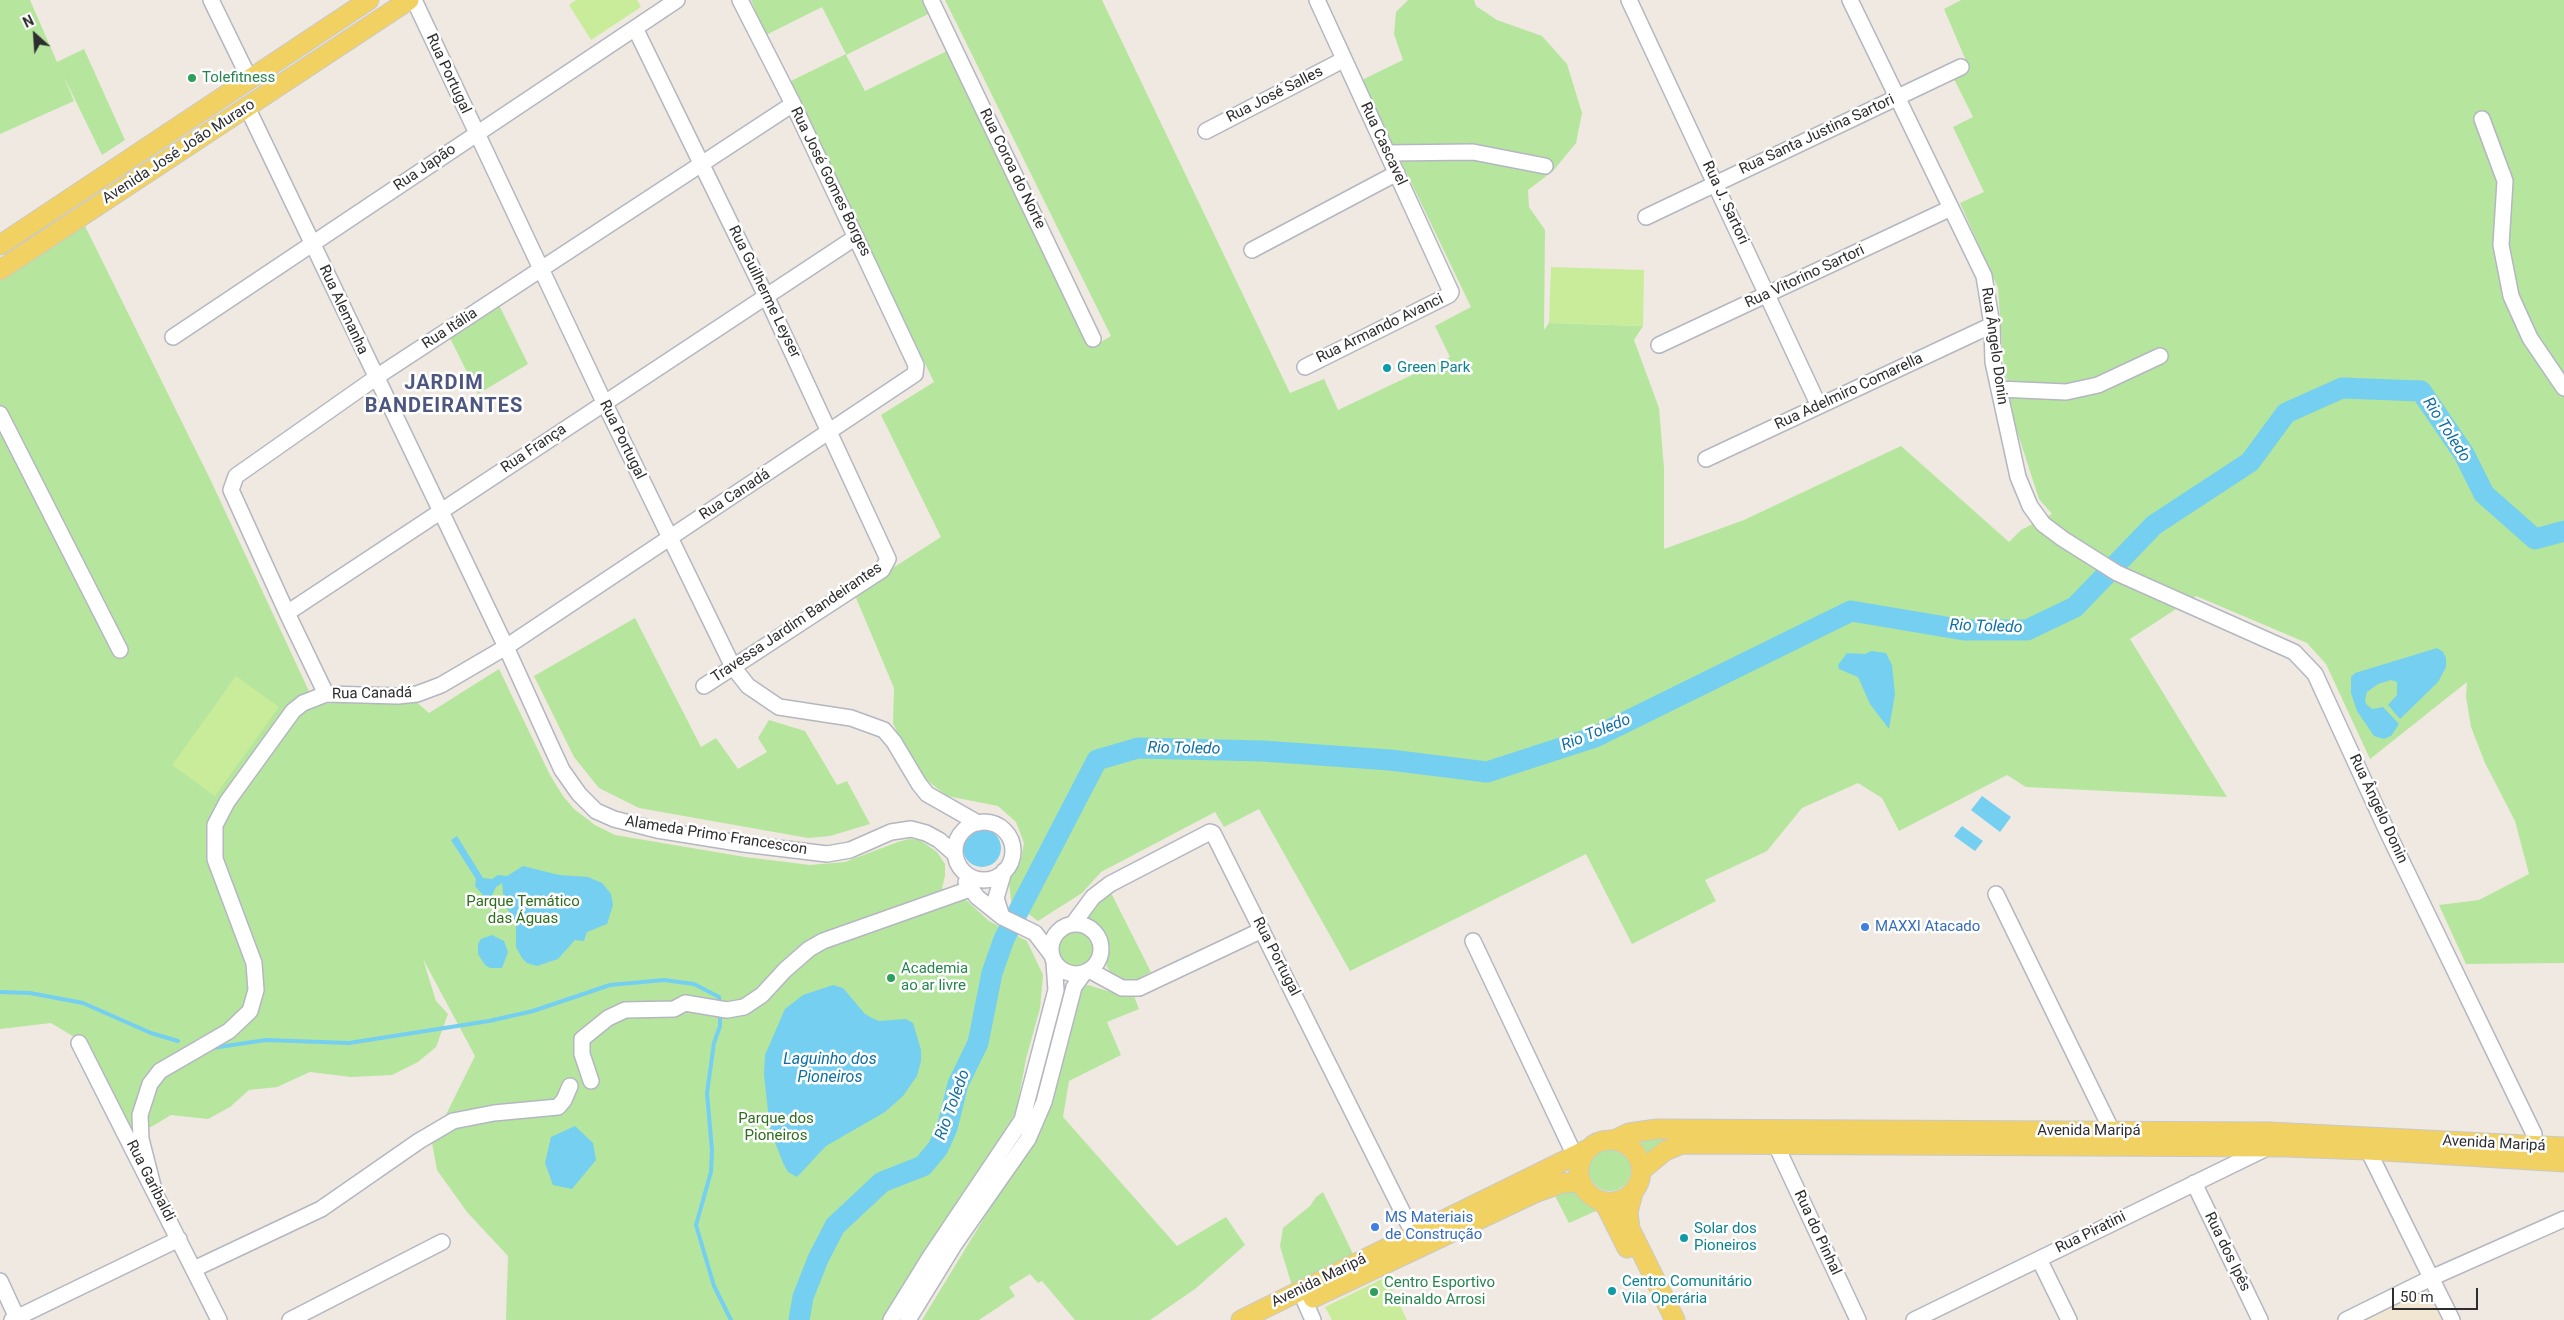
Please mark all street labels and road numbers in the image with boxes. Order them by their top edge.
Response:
street label: Rua Portugal [422,31,474,117]
street label: Rua José Salles [1224,63,1326,127]
street label: Rua Santa Justina Sartori [1737,91,1897,179]
street label: Avenida José João Muraro [99,96,259,208]
street label: Rua Cascavel [1356,100,1410,188]
street label: Rua José Gomes Borges [786,104,874,260]
street label: Rua Coroa do Norte [975,106,1049,232]
street label: Rua Japão [391,141,459,195]
street label: Rua J. Sartori [1698,158,1752,248]
street label: Rua Guilherme Leyser [724,223,804,361]
street label: Rua Vitorino Sartori [1742,241,1868,313]
street label: Rua Alemanha [314,262,372,358]
street label: Rua Ângelo Donin [1977,286,2011,406]
street label: Rua Armando Avanci [1314,290,1446,368]
street label: Rua Itália [419,305,481,353]
street label: Rua Adelmiro Comarella [1772,350,1926,434]
street label: Rua Portugal [595,397,649,483]
street label: Rua França [498,421,570,477]
street label: Rua Canadá [696,466,774,524]
street label: Travessa Jardim Bandeirantes [708,559,886,687]
street label: Rua Canadá [332,684,412,704]
street label: Rua Ângelo Donin [2345,752,2411,866]
street label: Alameda Primo Francescon [624,813,808,859]
street label: Rua Portugal [1248,915,1304,999]
street label: Avenida Maripá [2037,1122,2141,1140]
street label: Avenida Maripá [2442,1132,2546,1156]
street label: Rua Garibaldi [122,1137,178,1225]
street label: Rua do Pinhal [1789,1188,1845,1278]
street label: Rua Piratini [2053,1208,2129,1258]
street label: Rua dos Ipês [2200,1209,2254,1295]
street label: Avenida Maripá [1269,1250,1369,1312]

